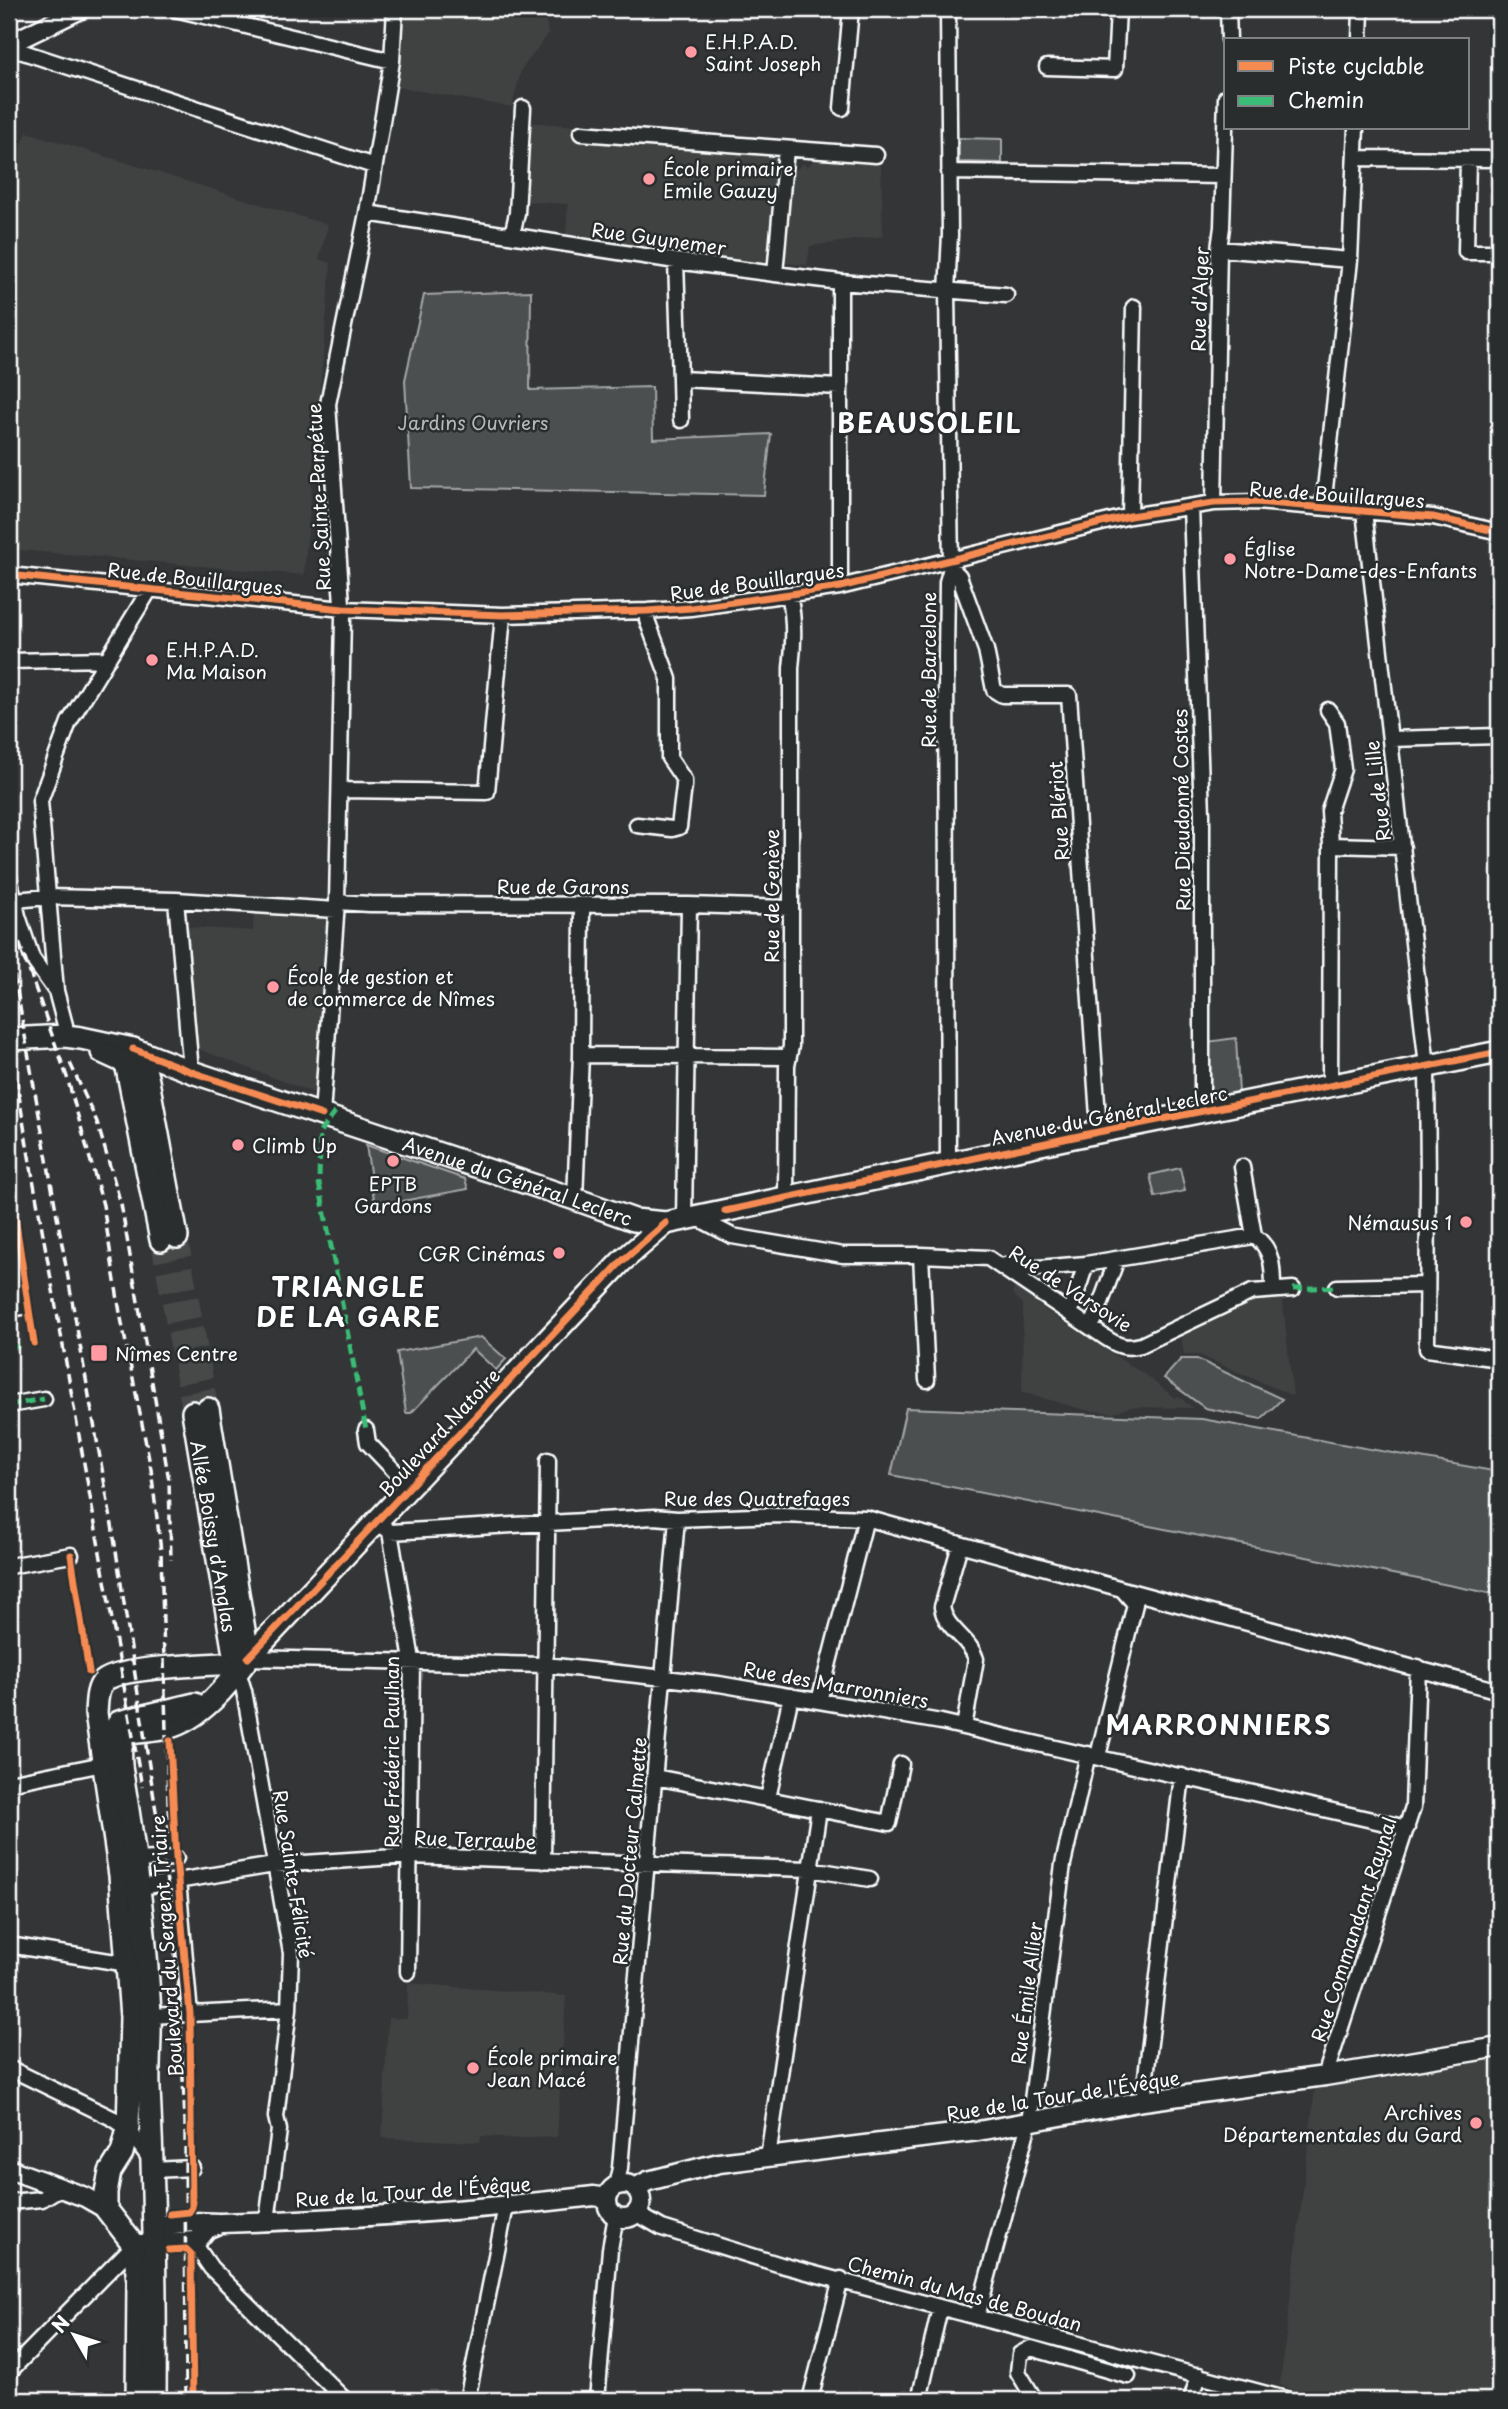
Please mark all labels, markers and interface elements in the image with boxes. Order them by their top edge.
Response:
place label: E.H.P.A.D. Saint Joseph [705,27,821,77]
legend [1224,38,1470,130]
marker: E.H.P.A.D. Saint Joseph [683,44,699,60]
text: Piste cyclable [1288,49,1424,81]
text: Chemin [1288,83,1364,115]
place label: École primaire Emile Gauzy [663,154,794,204]
marker: École primaire Emile Gauzy [641,171,657,187]
street label: Rue Guynemer [590,215,728,261]
street label: Rue d'Alger [1183,246,1215,352]
street label: Rue Sainte-Perpétue [299,402,337,592]
district label: BEAUSOLEIL [837,403,1023,442]
park label: Jardins Ouvriers [398,408,548,436]
street label: Rue de Bouillargues [1248,474,1426,514]
place label: Église Notre-Dame-des-Enfants [1244,534,1477,584]
marker: Église Notre-Dame-des-Enfants [1222,551,1238,567]
street label: Rue de Bouillargues [106,555,284,601]
street label: Rue de Bouillargues [668,555,846,607]
street label: Rue de Barcelone [914,592,942,748]
place label: E.H.P.A.D. Ma Maison [166,635,267,685]
marker: E.H.P.A.D. Ma Maison [144,652,160,668]
street label: Rue Dieudonné Costes [1165,708,1197,911]
street label: Rue de Lille [1357,739,1397,843]
street label: Rue Blériot [1041,760,1075,862]
street label: Rue de Genève [757,829,785,963]
street label: Rue de Garons [497,872,629,900]
place label: École de gestion et de commerce de Nîmes [287,962,495,1012]
marker: École de gestion et de commerce de Nîmes [265,979,281,995]
street label: Avenue du Général Leclerc [988,1078,1230,1152]
street label: Avenue du Général Leclerc [399,1129,636,1232]
place label: Climb Up [252,1131,337,1159]
marker: Climb Up [230,1137,246,1153]
marker: EPTB Gardons [385,1153,401,1169]
place label: EPTB Gardons [354,1169,432,1219]
place label: Némausus 1 [1348,1208,1452,1236]
marker: Némausus 1 [1458,1214,1474,1230]
street label: Rue de Varsovie [1004,1238,1138,1338]
place label: CGR Cinémas [418,1239,545,1267]
marker: CGR Cinémas [551,1245,567,1261]
district label: TRIANGLE DE LA GARE [256,1267,442,1336]
place label: Nîmes Centre [115,1339,238,1367]
marker: Nîmes Centre [89,1343,109,1363]
street label: Boulevard Natoire [372,1362,506,1502]
street label: Allée Boissy d'Anglas [184,1438,244,1634]
street label: Rue des Quatrefages [664,1484,850,1512]
street label: Rue des Marronniers [741,1654,931,1714]
street label: Rue Frédéric Paulhan [377,1656,405,1848]
district label: MARRONNIERS [1106,1705,1332,1744]
street label: Rue du Docteur Calmette [605,1736,653,1966]
street label: Rue Sainte-Félicité [267,1788,321,1960]
street label: Rue Commandant Raynal [1303,1813,1403,2045]
street label: Boulevard du Sergent Triaire [143,1814,189,2078]
street label: Rue Terraube [413,1823,537,1855]
street label: Rue Émile Allier [1003,1920,1049,2066]
place label: École primaire Jean Macé [487,2043,618,2093]
marker: École primaire Jean Macé [465,2060,481,2076]
street label: Rue de la Tour de l'Évêque [944,2063,1182,2127]
place label: Archives Départementales du Gard [1223,2098,1462,2148]
marker: Archives Départementales du Gard [1468,2115,1484,2131]
street label: Rue de la Tour de l'Évêque [294,2169,532,2213]
street label: Chemin du Mas de Boudan [845,2248,1085,2338]
north arrow [38,2300,108,2370]
text: N [44,2309,76,2338]

